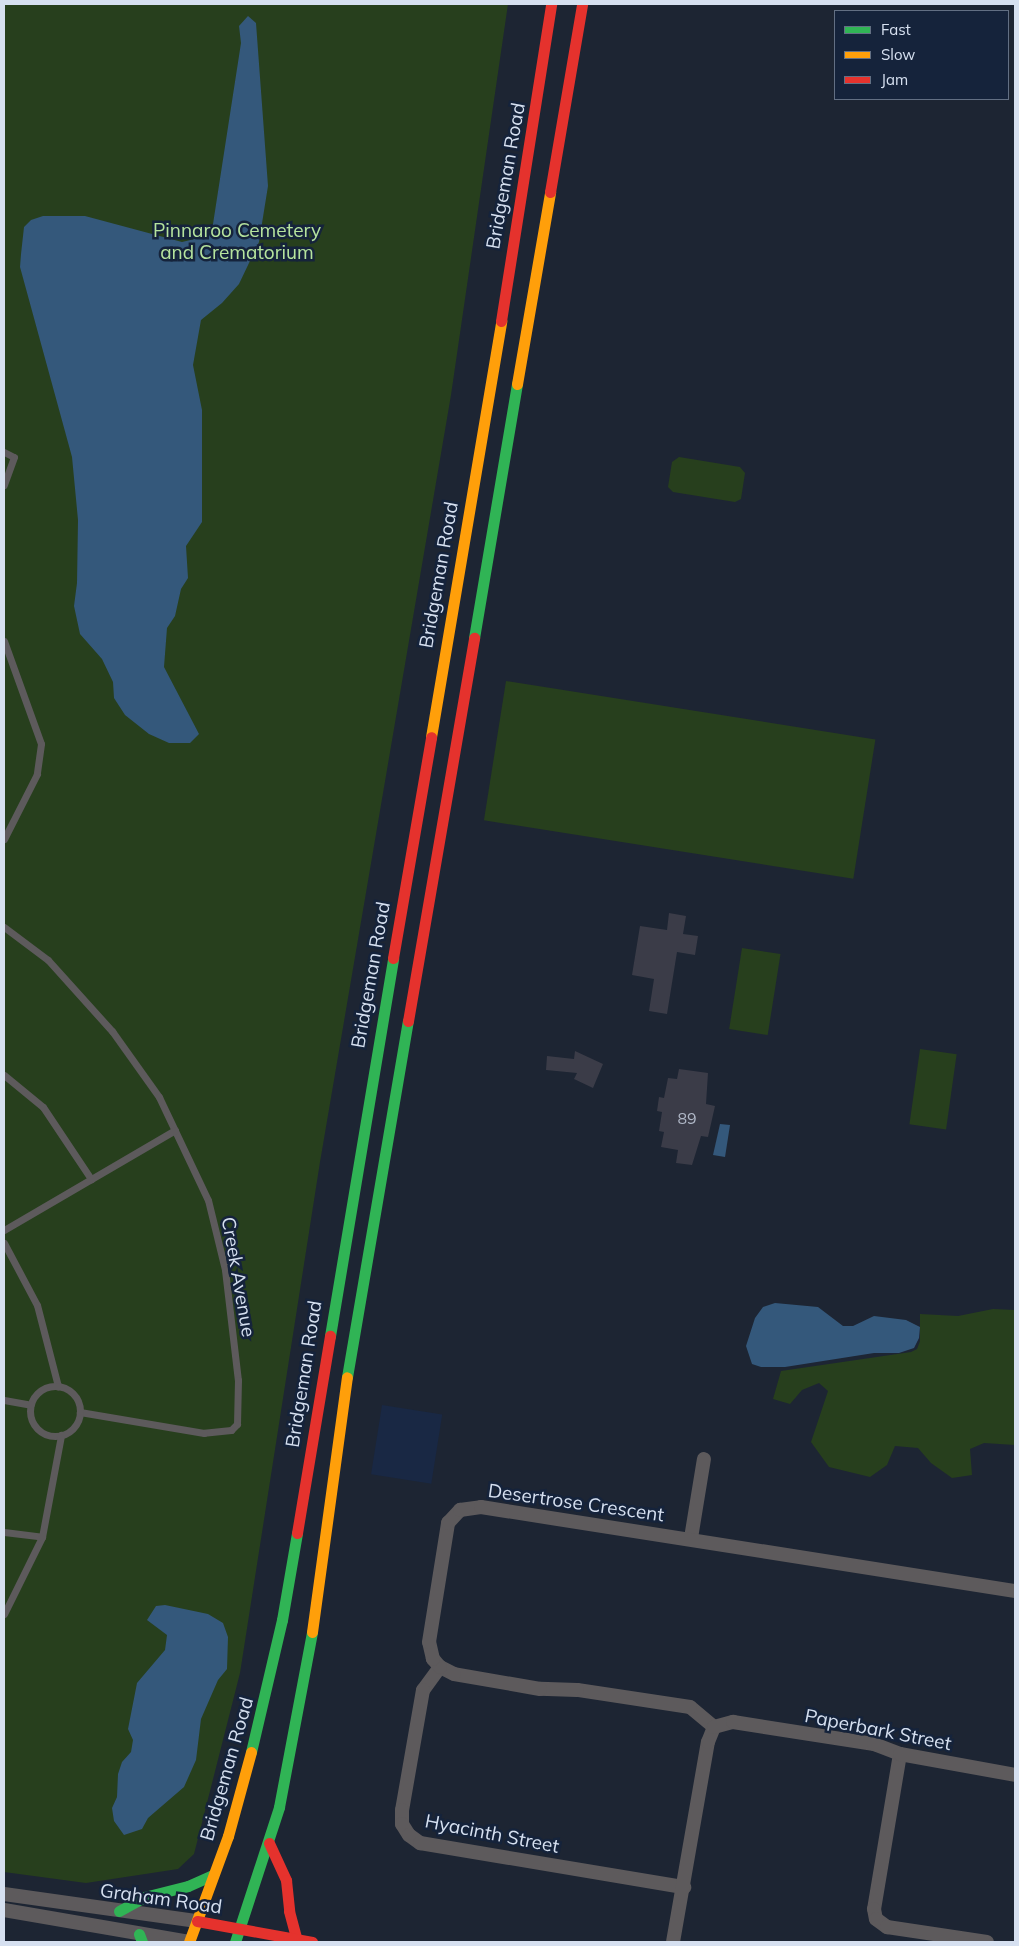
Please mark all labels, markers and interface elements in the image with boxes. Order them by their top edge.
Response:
legend [834,10,1009,100]
text: Fast [881,20,911,39]
text: Slow [881,45,915,64]
text: Jam [881,70,908,89]
street label: Bridgeman Road [482,101,530,251]
park label: Pinnaroo Cemetery and Crematorium [153,220,321,264]
street label: Bridgeman Road [415,500,463,650]
street label: Bridgeman Road [347,900,395,1050]
house number: 89 [677,1108,697,1128]
street label: Creek Avenue [216,1215,260,1339]
street label: Bridgeman Road [281,1299,327,1449]
street label: Desertrose Crescent [487,1479,665,1527]
street label: Bridgeman Road [196,1695,258,1843]
street label: Paperbark Street [803,1705,953,1755]
street label: Hyacinth Street [423,1810,561,1858]
street label: Graham Road [99,1879,223,1919]

